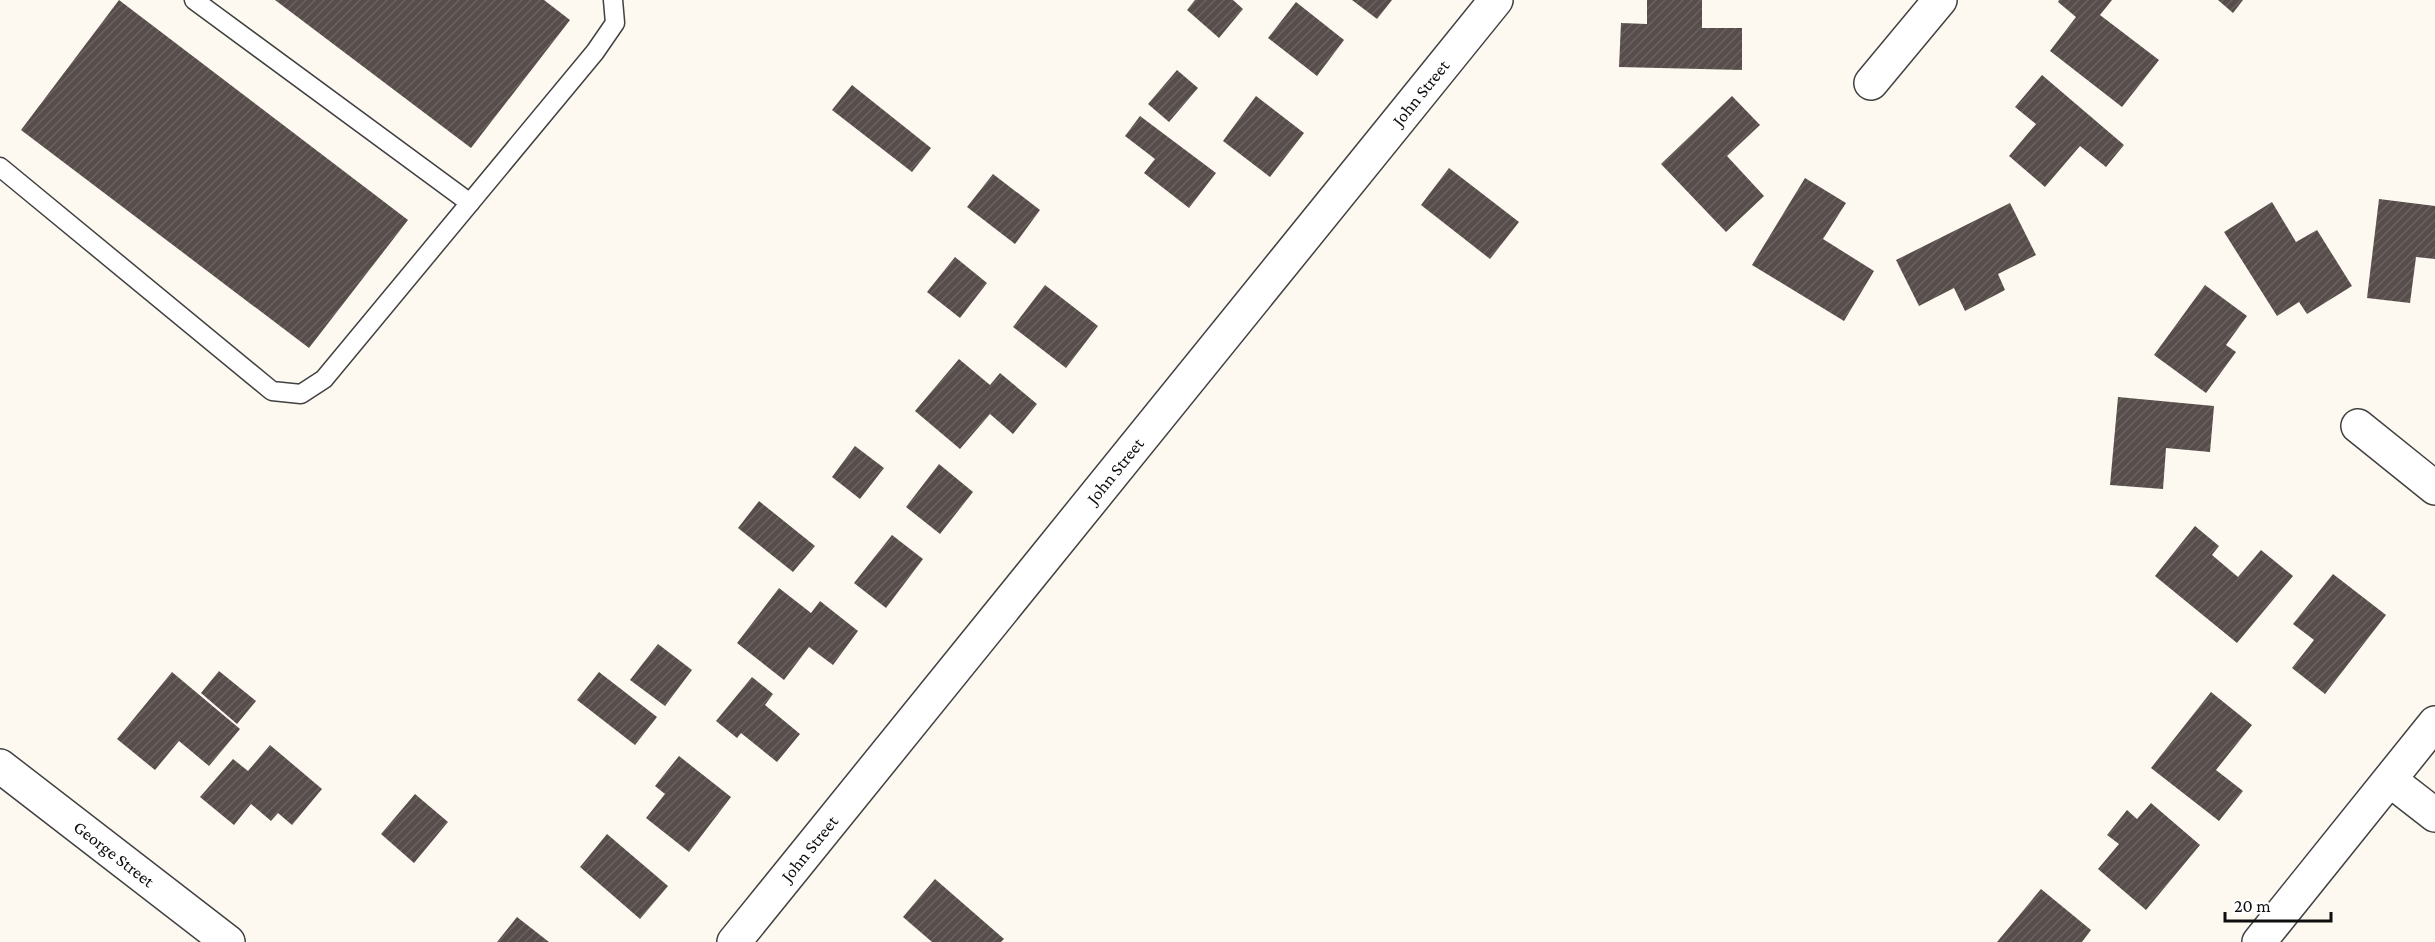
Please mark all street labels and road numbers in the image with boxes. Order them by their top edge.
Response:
street label: John Street [1387,55,1454,132]
street label: John Street [1081,433,1148,509]
street label: John Street [776,811,843,887]
street label: George Street [70,817,159,892]

